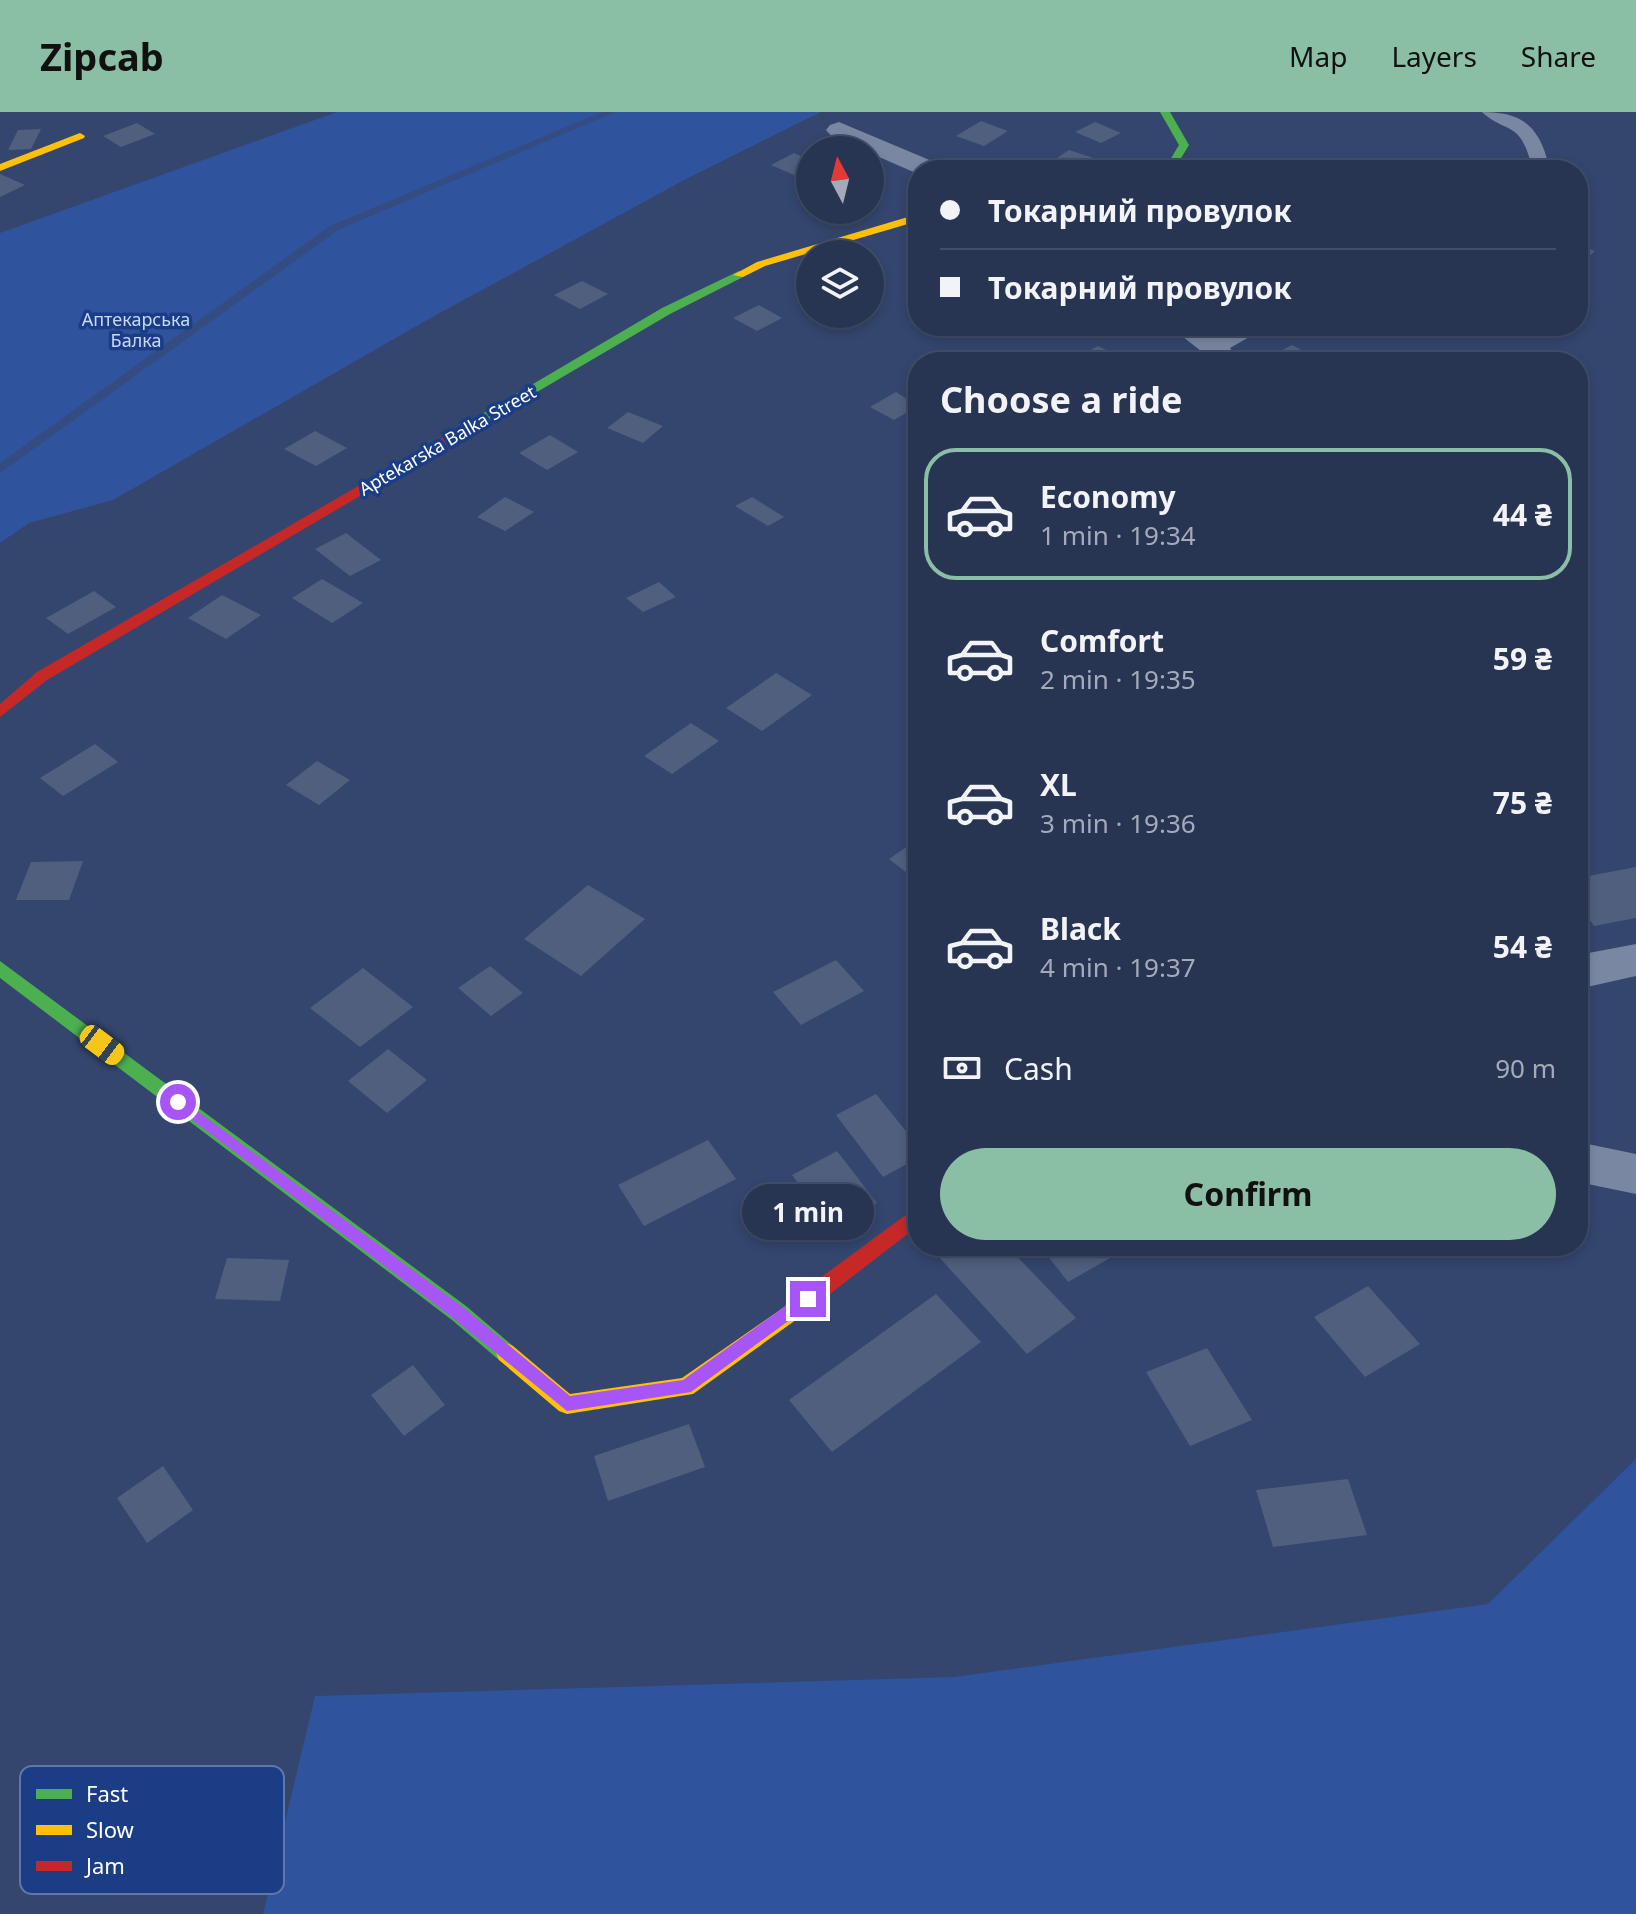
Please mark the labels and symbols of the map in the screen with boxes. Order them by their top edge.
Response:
north arrow [796,136,884,224]
park label: Аптекарська Балка [82,307,190,352]
street label: Aptekarska Balka Street [354,379,540,501]
car [76,1021,128,1069]
route start [160,1084,196,1120]
callout: 1 min [742,1183,874,1239]
route end [790,1281,826,1317]
legend [20,1766,284,1894]
text: Fast [86,1778,128,1808]
text: Slow [86,1814,135,1844]
text: Jam [84,1850,125,1880]

